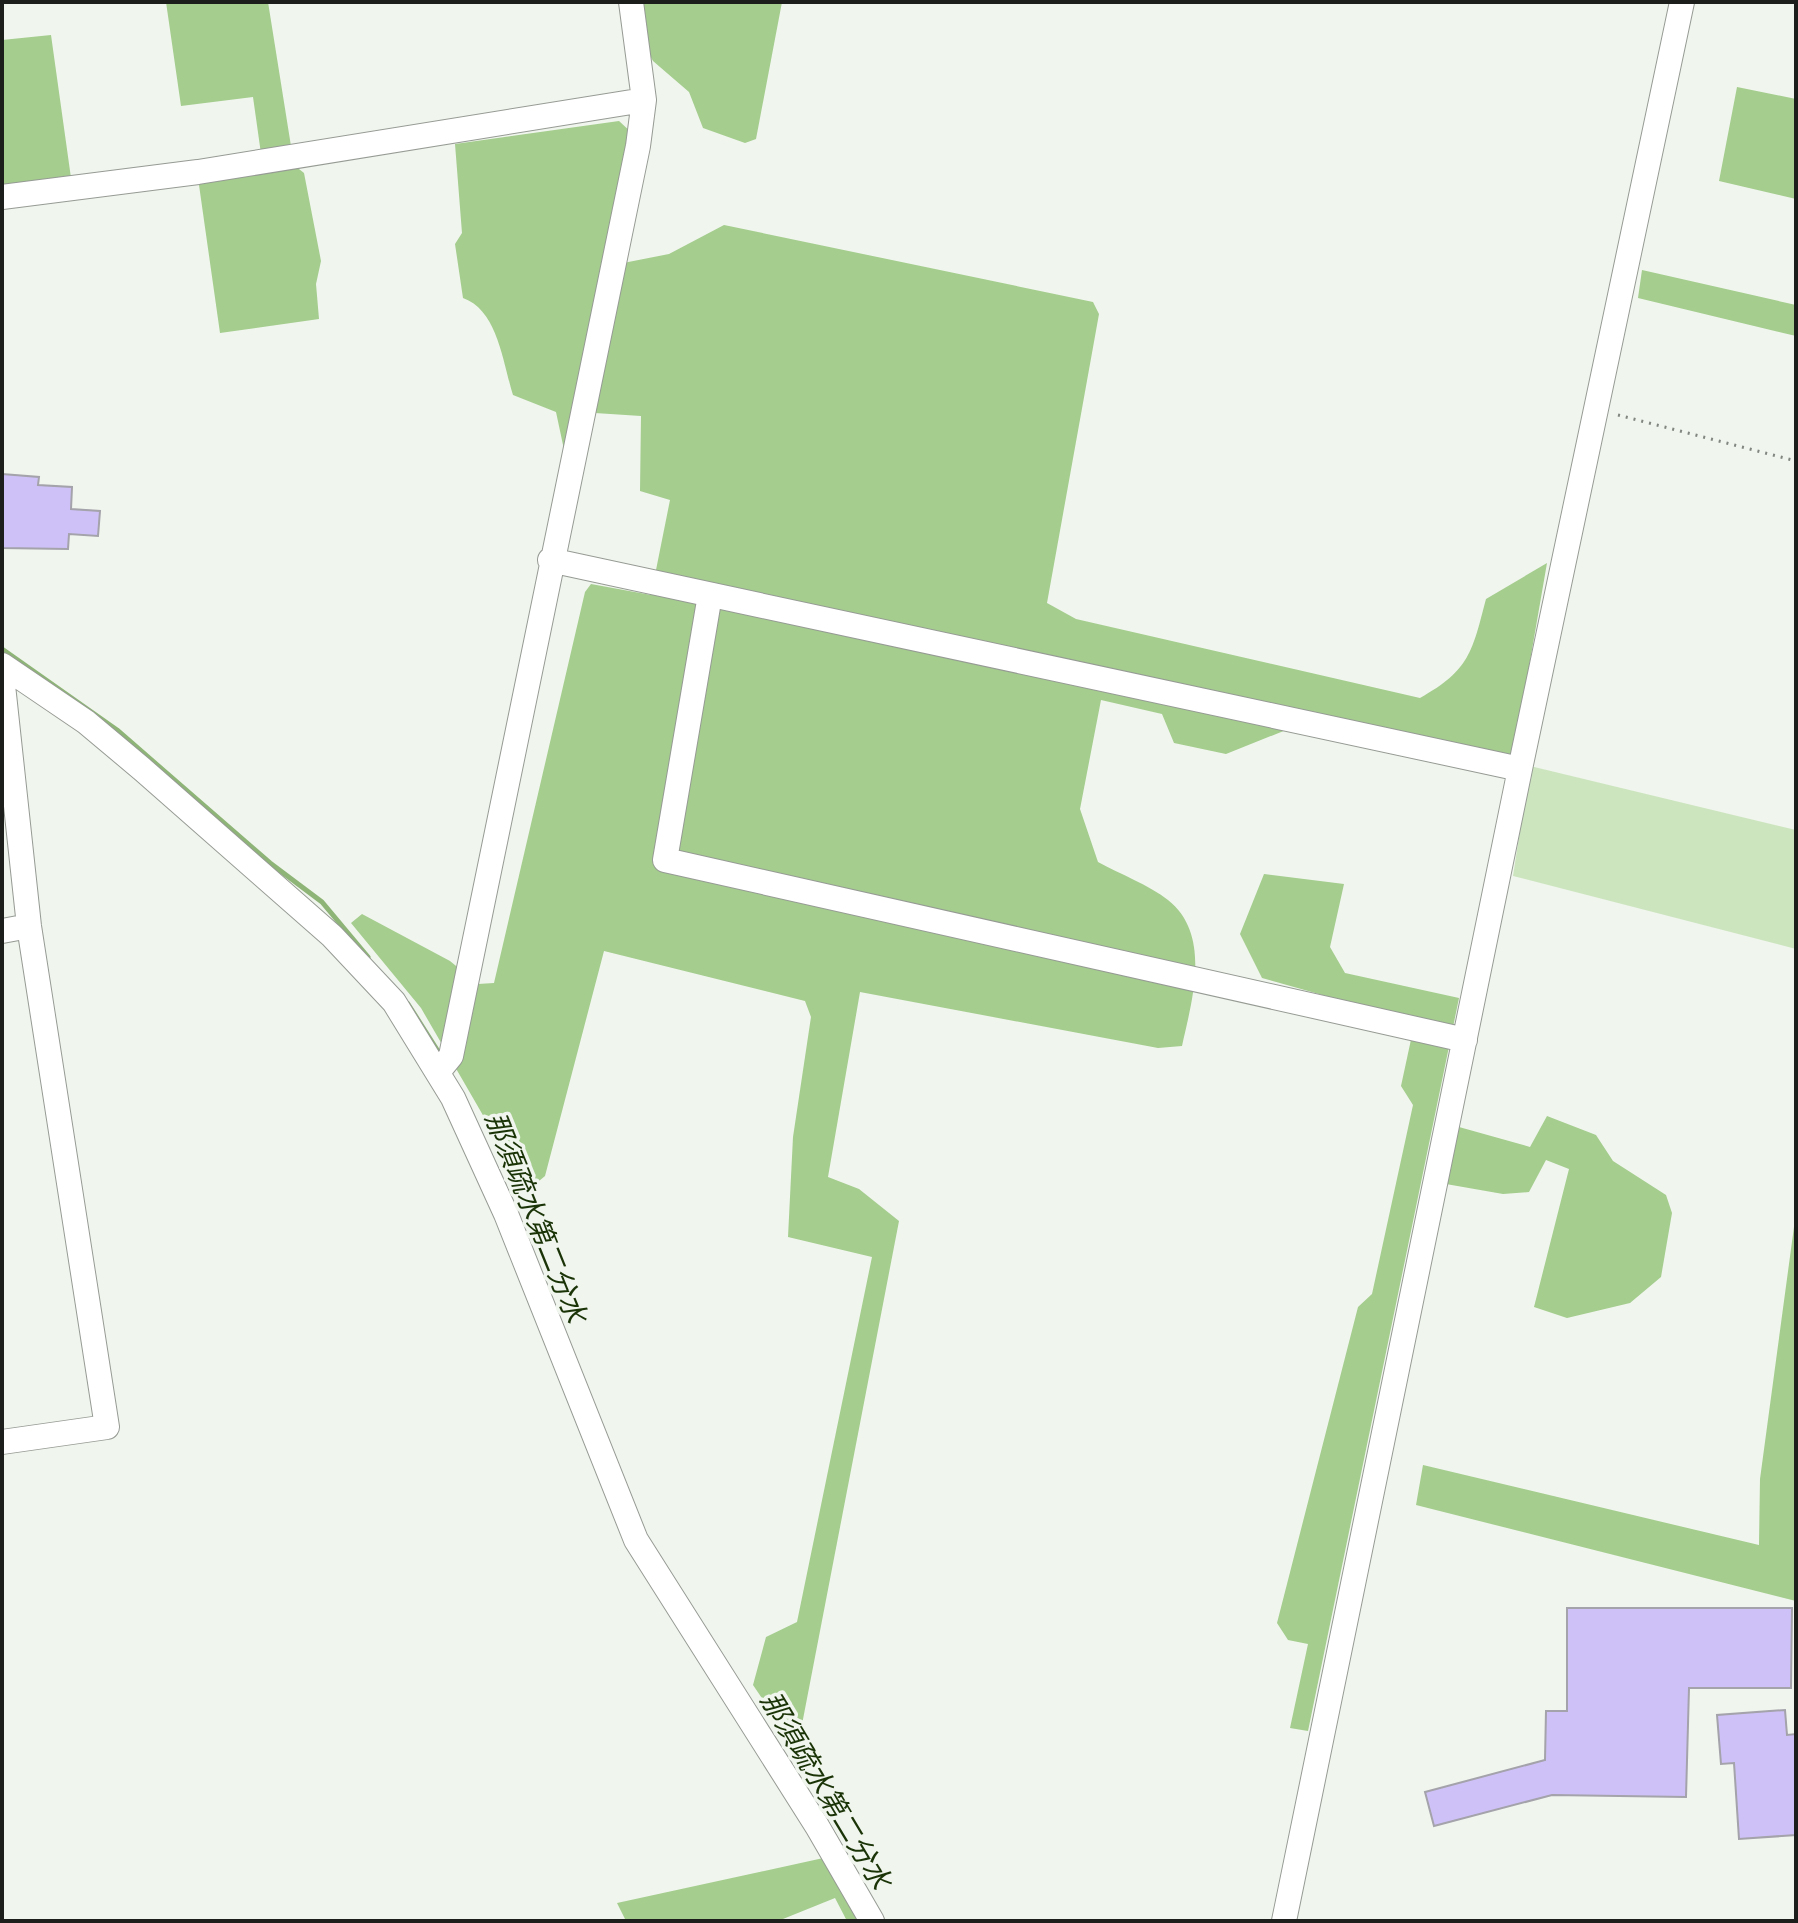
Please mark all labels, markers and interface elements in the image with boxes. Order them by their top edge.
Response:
water label: 那須疏水第二分水 [477,1106,596,1330]
water label: 那須疏水第二分水 [753,1685,901,1898]

